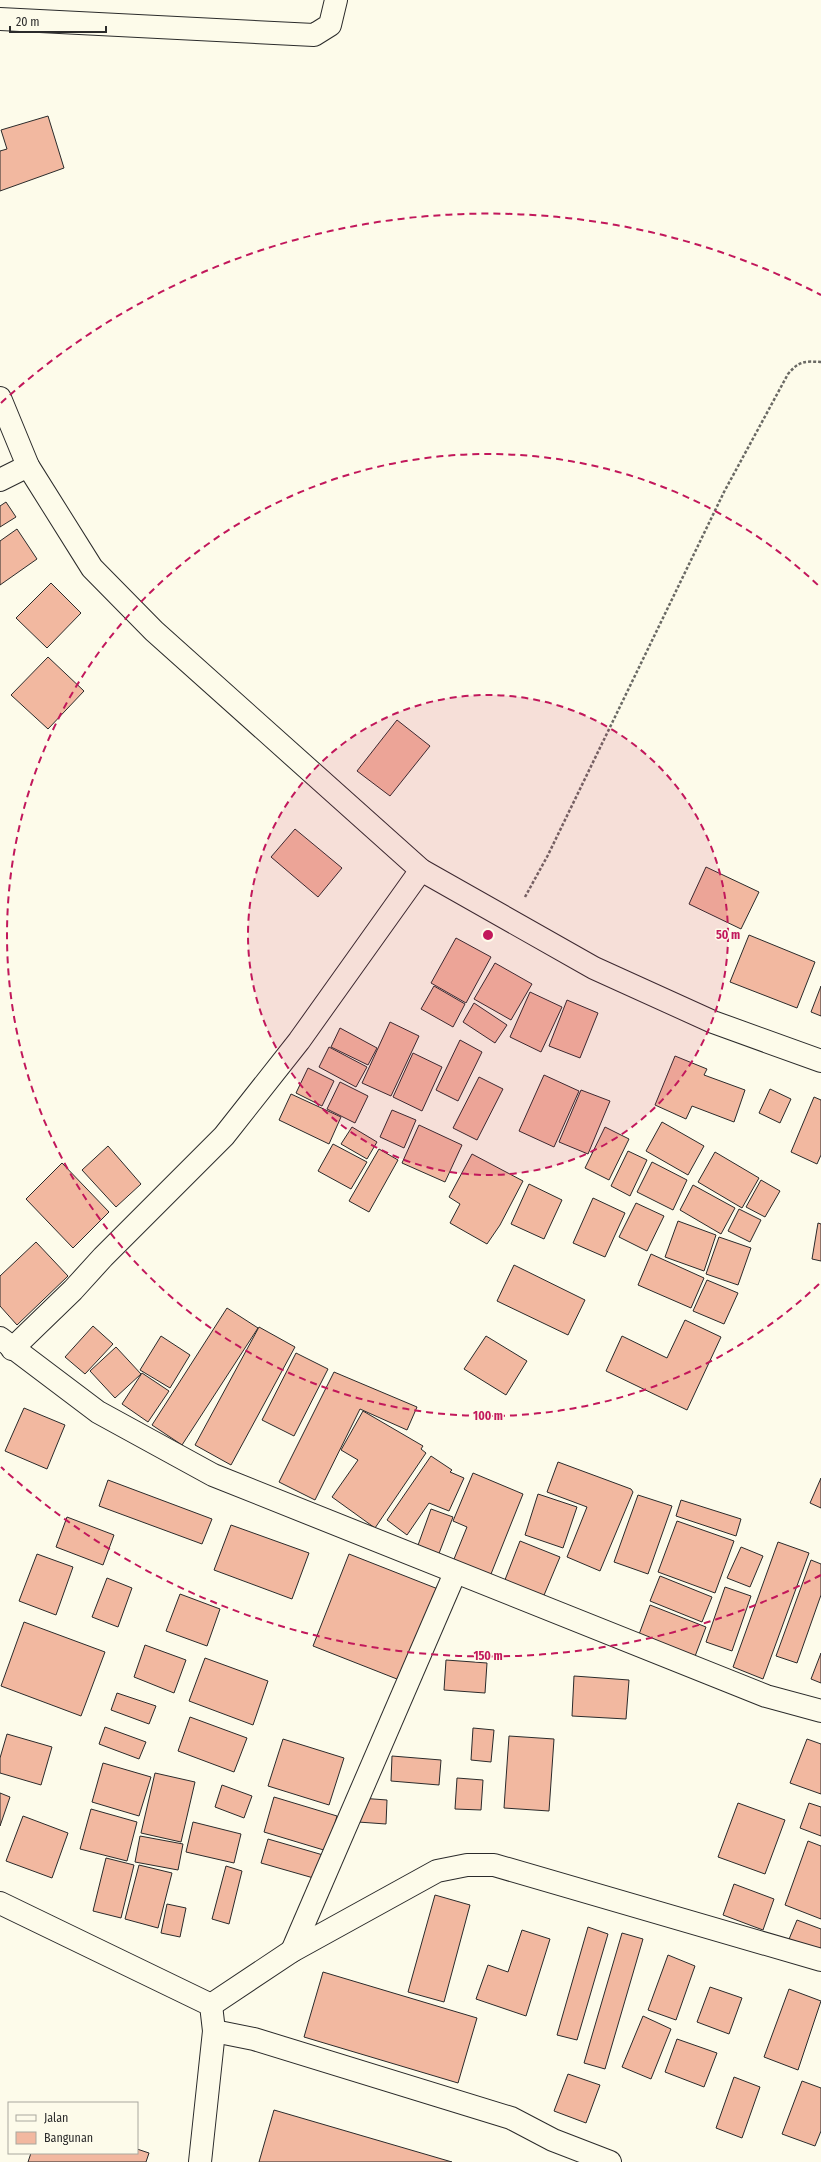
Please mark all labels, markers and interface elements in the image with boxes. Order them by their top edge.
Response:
scale bar [10,8,106,34]
text: 20 m [16,15,40,29]
centre of rings [481,928,495,942]
text: 50 m [716,928,740,942]
text: 100 m [473,1409,503,1423]
text: 150 m [473,1649,503,1663]
legend [8,2102,138,2154]
text: Jalan [44,2111,68,2125]
text: Bangunan [44,2131,93,2145]

